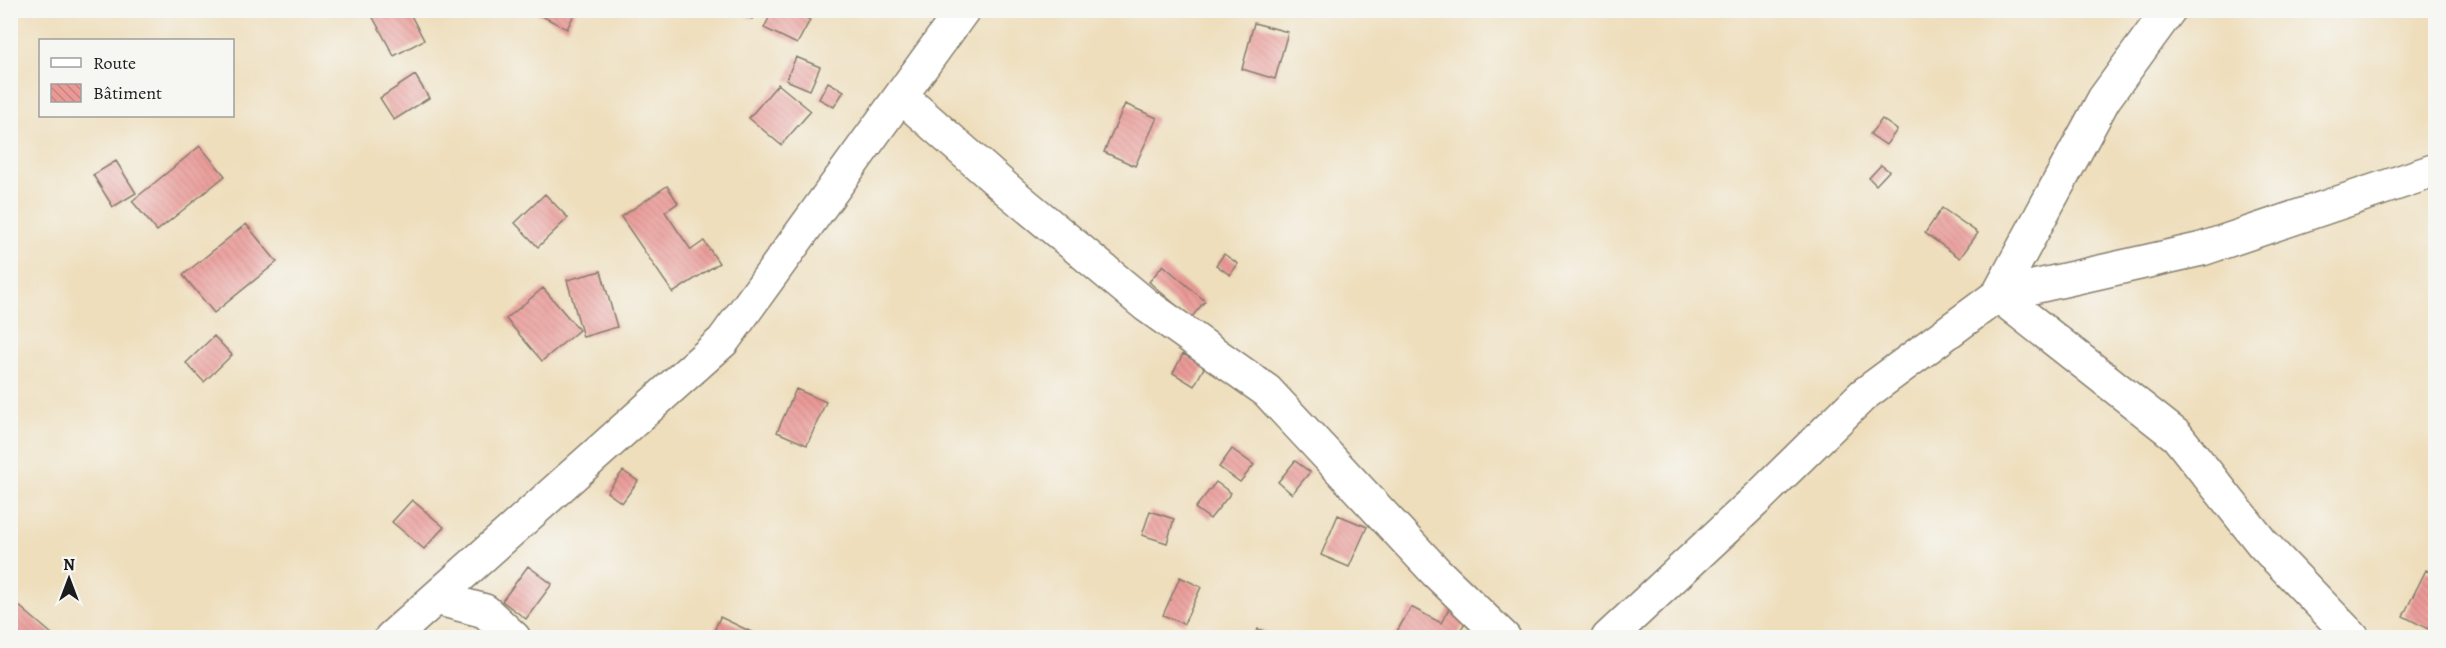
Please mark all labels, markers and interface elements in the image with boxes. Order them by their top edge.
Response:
legend [39,39,234,117]
text: Route [93,51,136,75]
text: Bâtiment [93,81,162,105]
north arrow [39,549,99,609]
text: N [63,554,75,576]

